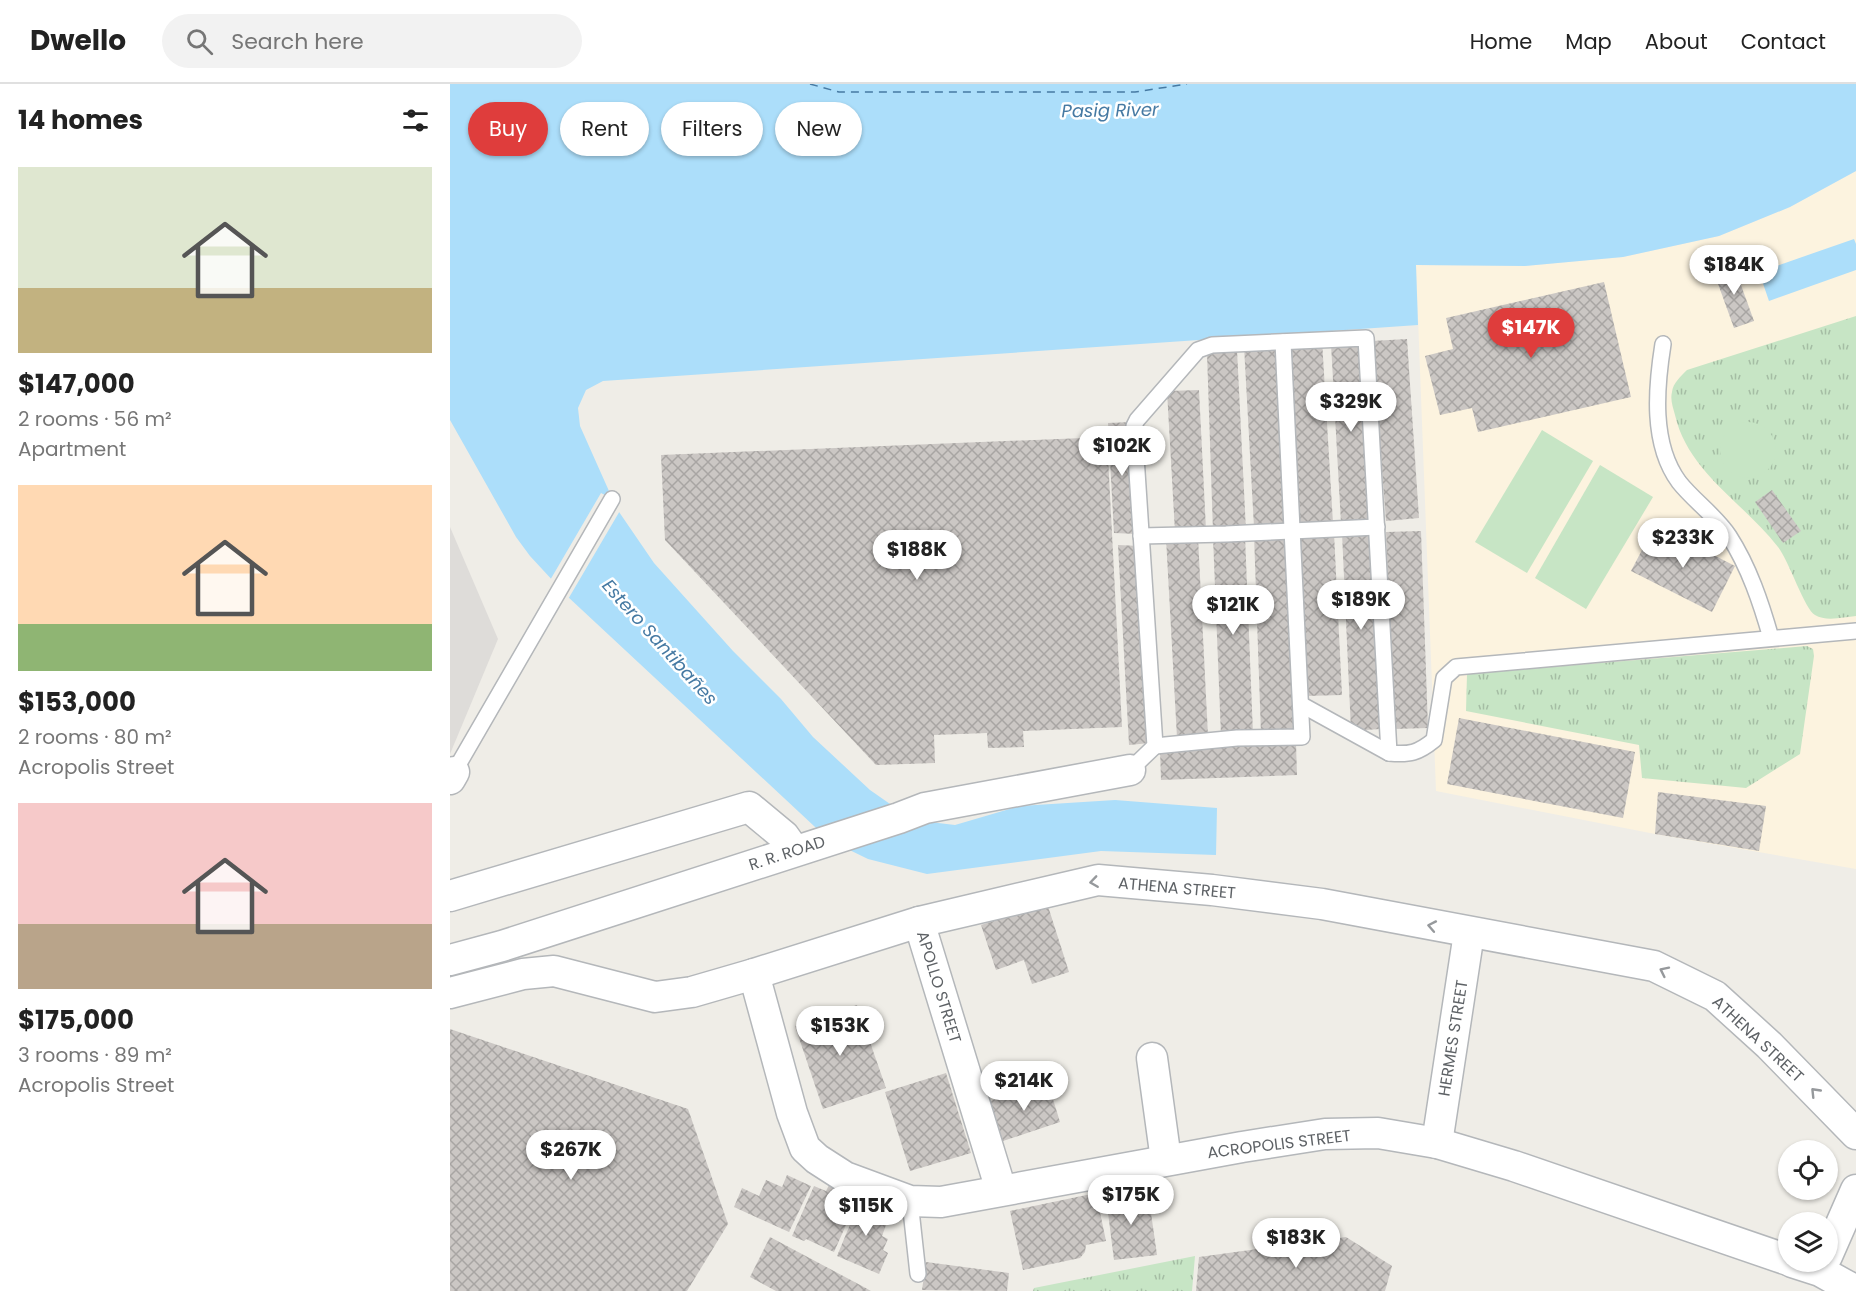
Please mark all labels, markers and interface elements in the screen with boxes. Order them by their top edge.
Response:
search box [162,14,582,68]
text: Dwello [30,21,126,60]
icon: search [183,25,216,58]
text: Search here [231,26,364,57]
text: Home [1470,27,1532,56]
text: Map [1565,27,1612,56]
text: About [1645,27,1708,56]
text: Contact [1741,27,1826,56]
water label: Pasig River [1061,97,1160,123]
text: 14 homes [18,102,143,138]
chip: Buy [468,102,548,156]
chip: Rent [560,102,649,156]
chip: Filters [661,102,763,156]
chip: New [775,102,862,156]
icon: filters [399,104,432,137]
icon: home [171,206,279,314]
pin: $184K [1692,245,1776,296]
text: $184K [1703,250,1765,278]
pin: $147K [1489,308,1573,359]
text: $147K [1502,313,1560,341]
text: $147,000 [18,366,135,402]
pin: $329K [1309,382,1393,433]
text: $329K [1320,387,1382,415]
text: 2 rooms · 56 m² [18,405,172,433]
pin: $102K [1080,426,1164,477]
text: $102K [1092,431,1152,459]
text: Apartment [18,435,126,463]
pin: $233K [1641,518,1725,569]
text: $233K [1652,523,1714,551]
icon: home [171,524,279,632]
pin: $188K [875,530,959,581]
text: $188K [887,535,947,563]
water label: Estero Santibañes [597,574,723,710]
pin: $189K [1319,580,1403,631]
pin: $121K [1191,585,1275,636]
text: $189K [1331,585,1391,613]
text: $121K [1206,590,1260,618]
text: $153,000 [18,684,136,720]
text: 2 rooms · 80 m² [18,723,172,751]
text: Acropolis Street [18,753,174,781]
street label: R. R. ROAD [746,830,828,876]
icon: home [171,842,279,950]
street label: ATHENA STREET [1117,871,1237,905]
one-way arrow [1089,876,1099,888]
one-way arrow [1428,920,1438,933]
street label: APOLLO STREET [911,928,967,1046]
one-way arrow [1660,967,1671,979]
street label: HERMES STREET [1432,978,1474,1098]
street label: ATHENA STREET [1707,990,1809,1088]
text: $175,000 [18,1002,134,1038]
pin: $153K [798,1006,882,1057]
text: $153K [810,1011,870,1039]
text: 3 rooms · 89 m² [18,1041,172,1069]
pin: $214K [982,1061,1066,1112]
text: $214K [994,1066,1054,1094]
text: Acropolis Street [18,1071,174,1099]
one-way arrow [1811,1089,1822,1099]
street label: ACROPOLIS STREET [1206,1124,1353,1164]
pin: $267K [529,1130,613,1181]
text: $267K [540,1135,602,1163]
map controls [1778,1140,1838,1272]
button: locate [1778,1140,1838,1200]
pin: $175K [1089,1175,1173,1226]
text: $175K [1102,1180,1160,1208]
pin: $115K [824,1186,908,1237]
text: $115K [838,1191,894,1219]
button: layers [1778,1212,1838,1272]
pin: $183K [1254,1218,1338,1269]
text: $183K [1266,1223,1326,1251]

